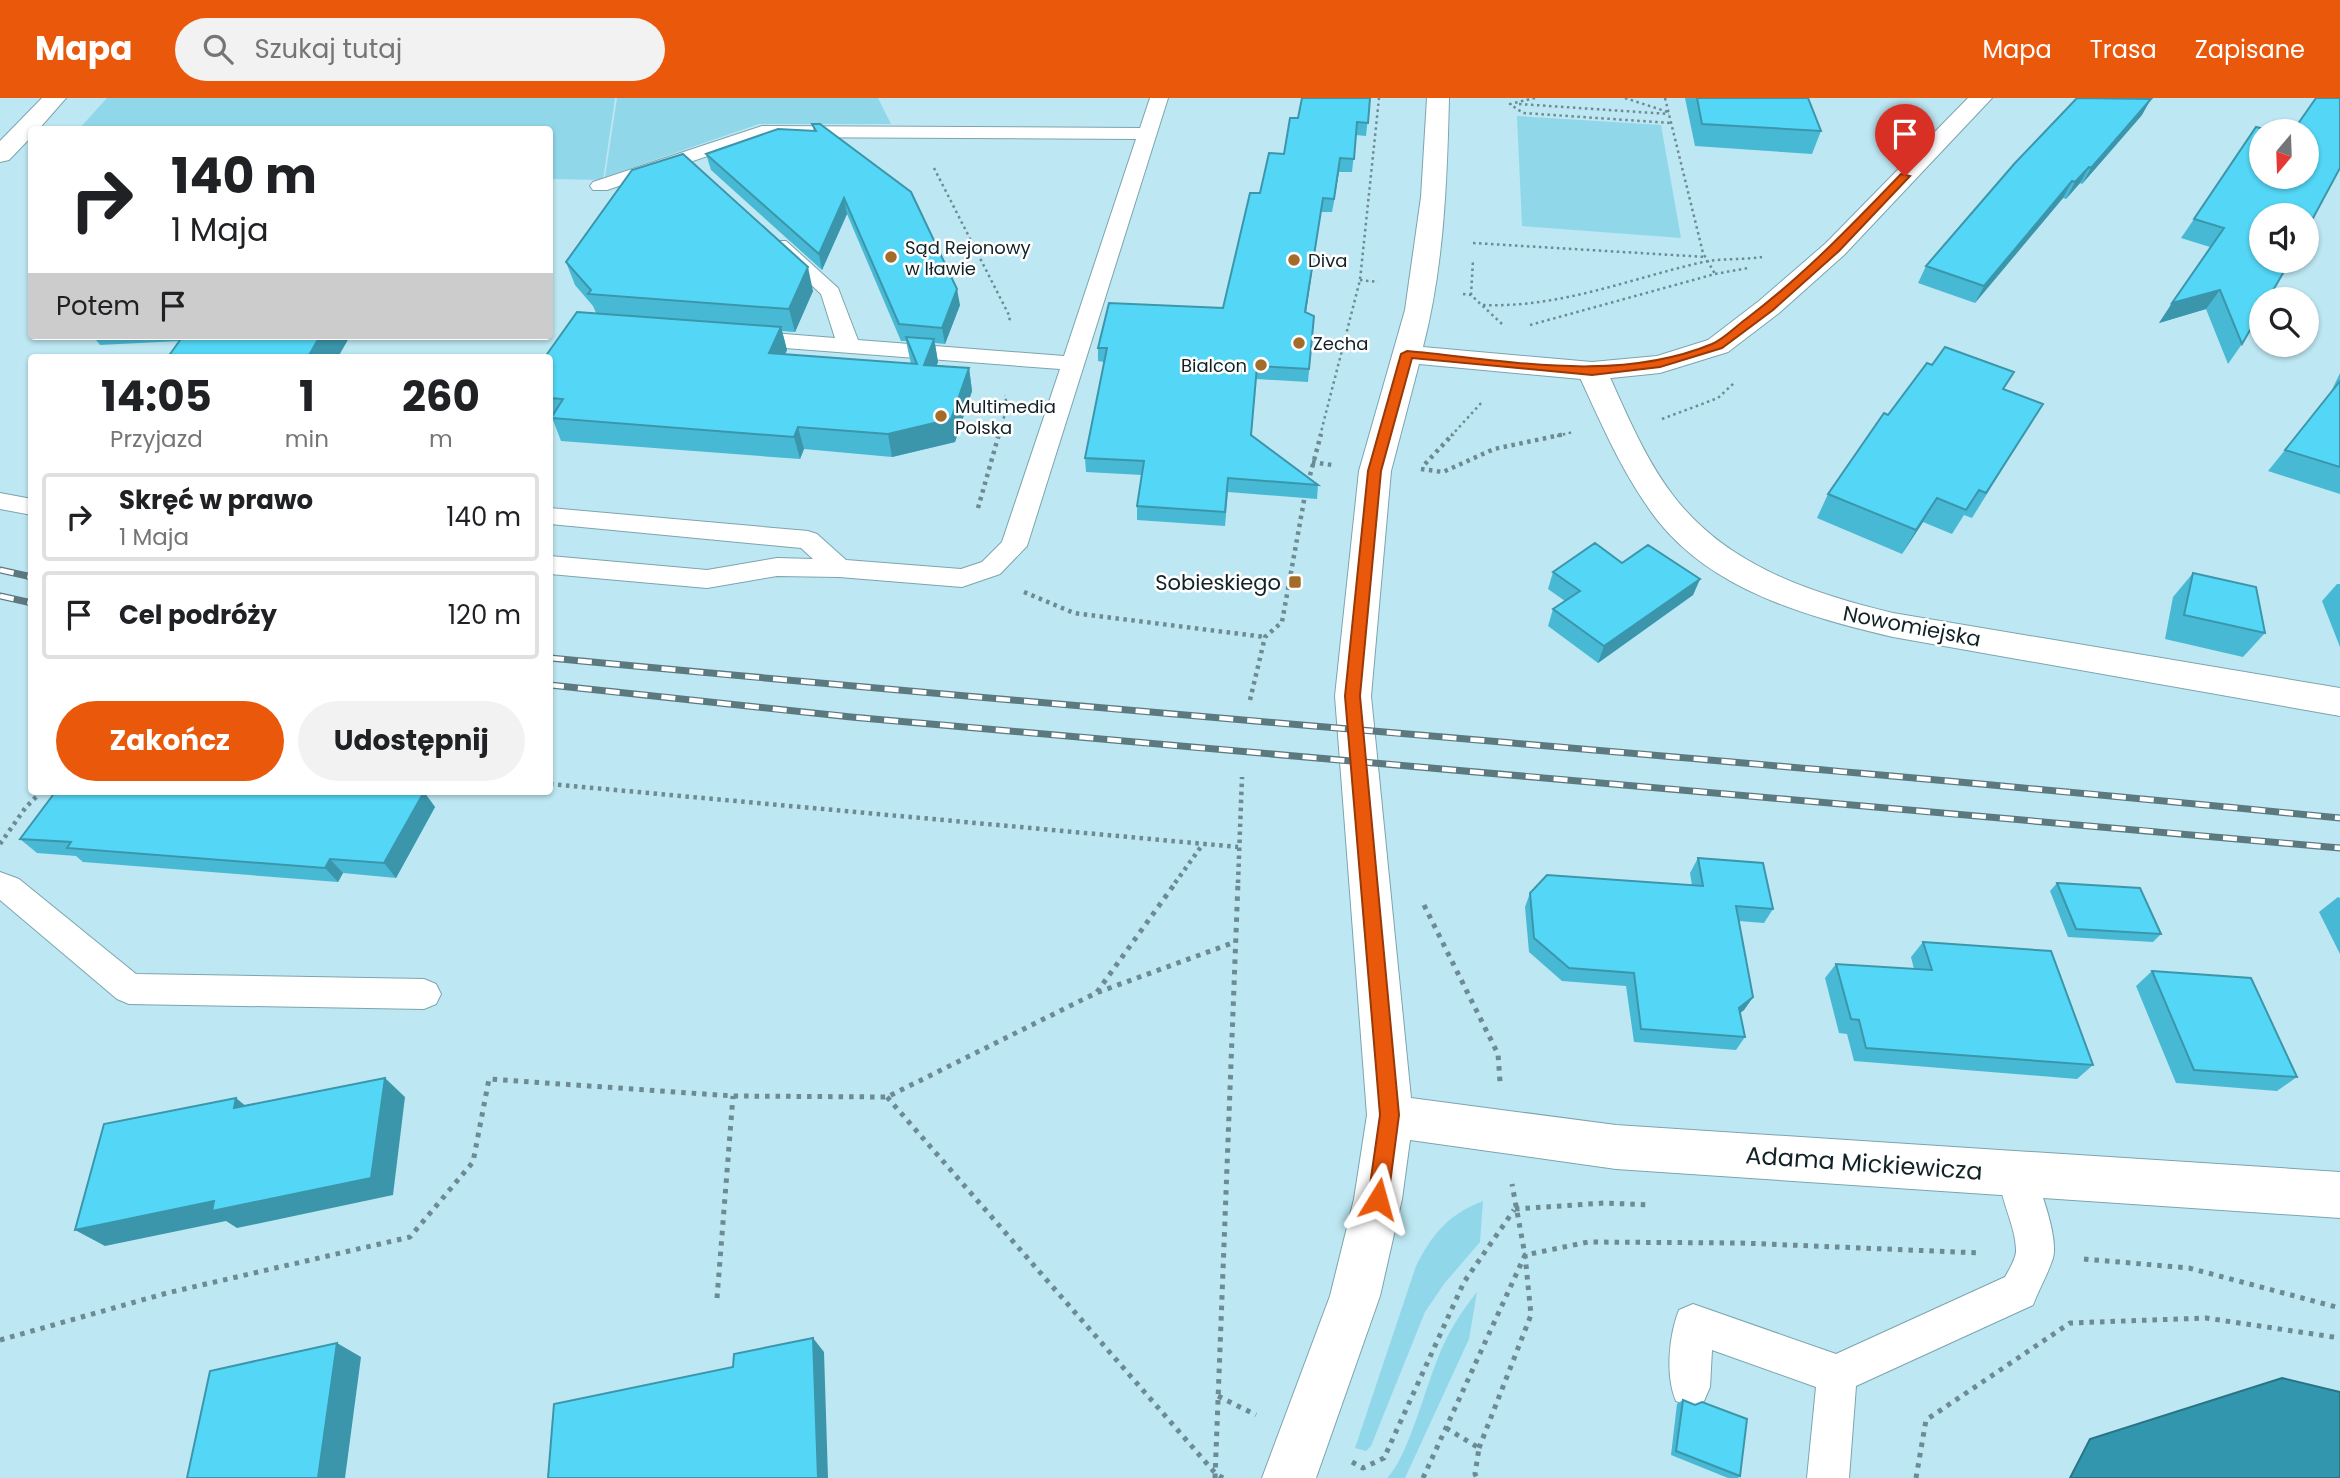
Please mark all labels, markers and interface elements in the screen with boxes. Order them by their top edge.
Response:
search box [175,18,665,81]
text: Mapa [35,25,133,72]
icon: search [199,30,237,68]
text: Szukaj tutaj [255,31,402,67]
text: Mapa [1982,33,2052,66]
text: Trasa [2090,33,2157,66]
text: Zapisane [2195,33,2305,66]
pin [1875,104,1935,176]
icon: arrive [1886,115,1924,153]
north arrow [2249,119,2319,189]
map controls [2249,119,2319,357]
text: 140 m [171,142,317,210]
icon: right [56,154,147,245]
button: sound [2249,203,2319,273]
text: 1 Maja [171,207,269,252]
place label: Sąd Rejonowy w Iławie [905,235,1031,281]
place label: Diva [1308,248,1347,273]
marker: Sąd Rejonowy w Iławie [883,249,899,265]
marker: Diva [1286,252,1302,268]
icon: arrive [154,287,192,325]
button: search [2249,287,2319,357]
text: Potem [56,288,140,324]
place label: Zecha [1313,331,1369,356]
marker: Zecha [1291,335,1307,351]
place label: Bialcon [1181,353,1247,378]
marker: Bialcon [1253,357,1269,373]
text: 14:05 [101,367,212,426]
text: 1 [299,367,315,426]
text: 260 [402,367,480,426]
place label: Multimedia Polska [955,394,1056,440]
marker: Multimedia Polska [933,408,949,424]
text: Przyjazd [110,423,203,455]
text: min [285,423,329,455]
text: m [429,423,453,455]
text: Skręć w prawo [119,482,313,518]
icon: right [60,498,98,536]
text: 140 m [446,499,521,535]
text: 1 Maja [119,521,189,553]
place label: Sobieskiego [1155,568,1281,597]
marker: Sobieskiego [1287,574,1303,590]
icon: arrive [60,596,98,634]
text: Cel podróży [119,597,277,633]
text: 120 m [448,597,521,633]
street label: Nowomiejska [1841,598,1983,654]
button: Zakończ [56,701,284,781]
button: Udostępnij [298,701,525,781]
street label: Adama Mickiewicza [1744,1138,1984,1188]
position arrow [1341,1162,1415,1236]

